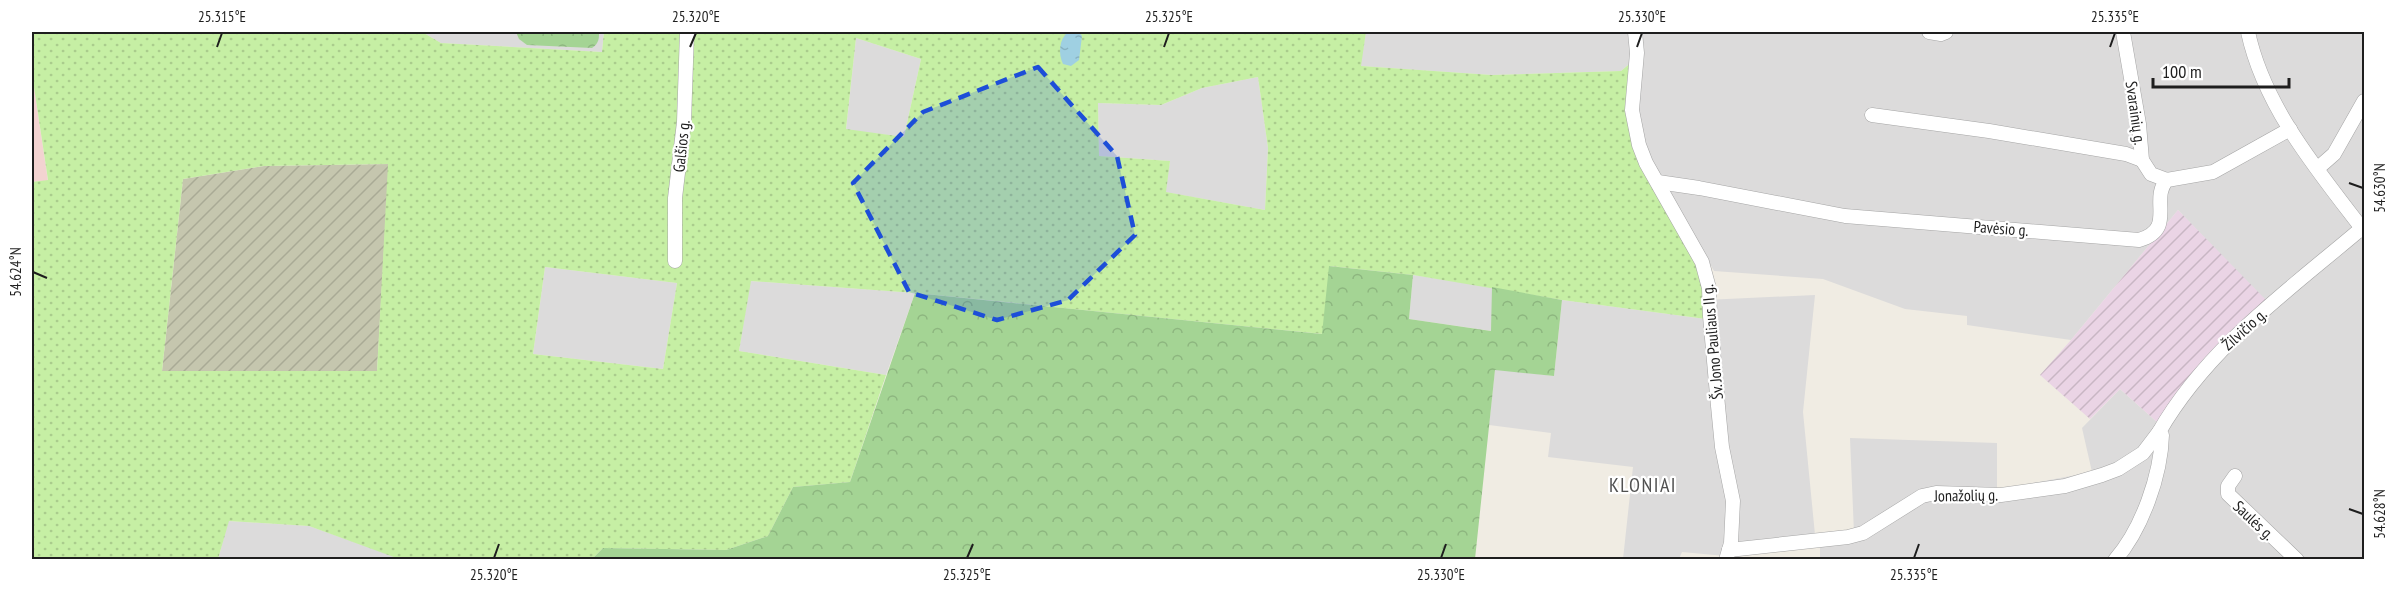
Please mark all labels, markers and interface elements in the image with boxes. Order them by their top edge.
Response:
text: 25.315°E [198,7,246,26]
text: 25.320°E [672,7,720,26]
text: 25.325°E [1145,7,1193,26]
text: 25.330°E [1618,7,1666,26]
text: 25.335°E [2091,7,2139,26]
scale bar [2153,51,2290,89]
text: 100 m [2162,60,2202,83]
street label: Svarainių g. [2122,80,2150,146]
street label: Galšios g. [668,119,694,173]
text: 54.630°N [2370,163,2389,213]
street label: Pavėsio g. [1973,216,2029,240]
text: 54.624°N [6,247,25,297]
street label: Šv. Jono Pauliaus II g. [1697,283,1727,400]
street label: Žilvičio g. [2218,304,2271,354]
district label: KLONIAI [1609,472,1677,498]
street label: Jonažolių g. [1933,484,1998,506]
text: 54.628°N [2370,489,2389,539]
street label: Saulės g. [2229,496,2279,544]
text: 25.320°E [470,565,518,584]
text: 25.325°E [943,565,991,584]
text: 25.330°E [1417,565,1465,584]
text: 25.335°E [1890,565,1938,584]

